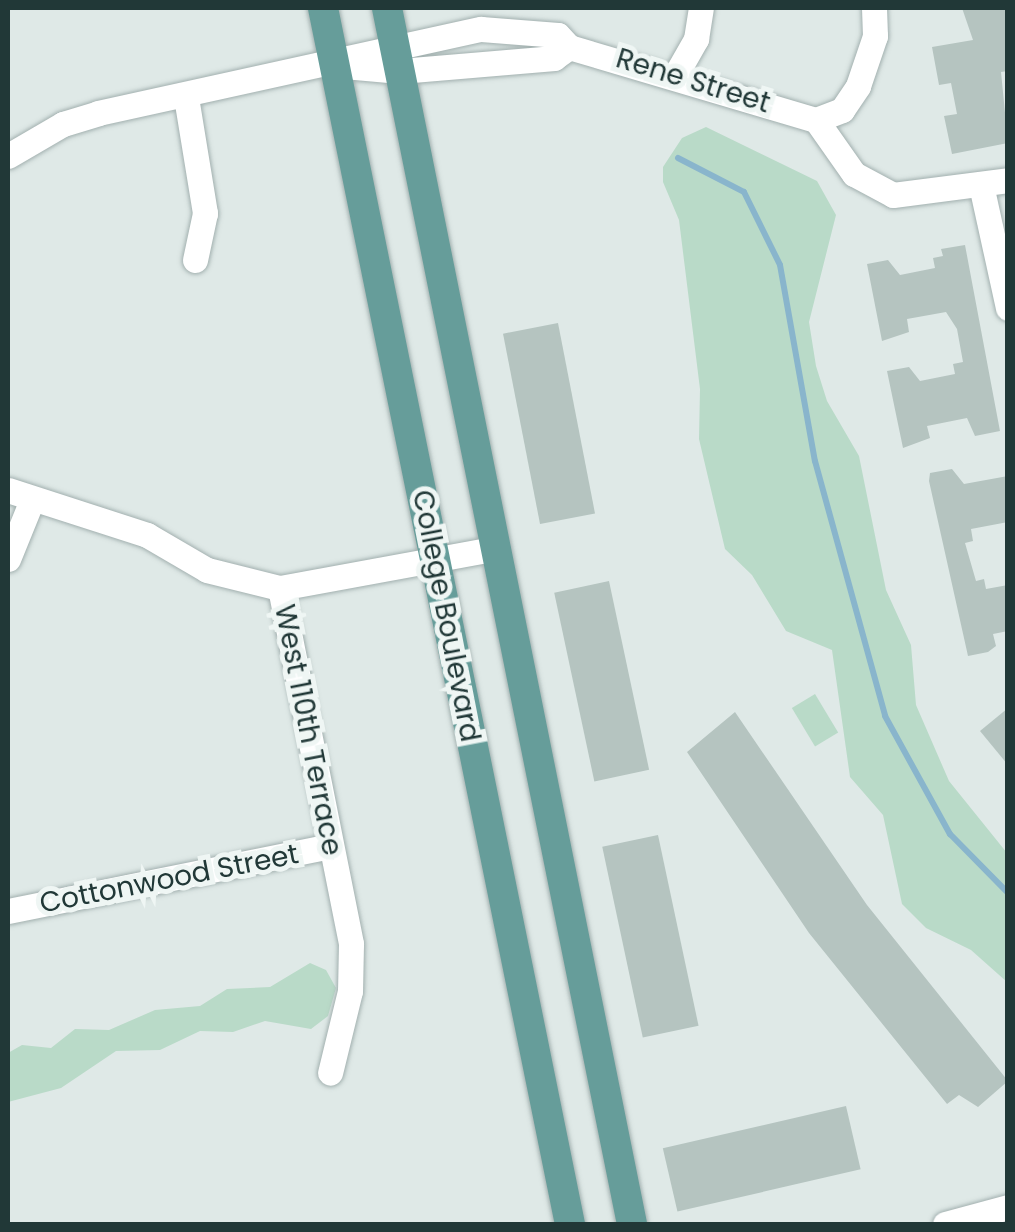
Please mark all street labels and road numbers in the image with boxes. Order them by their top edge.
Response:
street label: Rene Street [612,42,774,120]
street label: College Boulevard [405,487,487,745]
street label: West 110th Terrace [267,602,349,858]
street label: Cottonwood Street [37,837,301,921]

